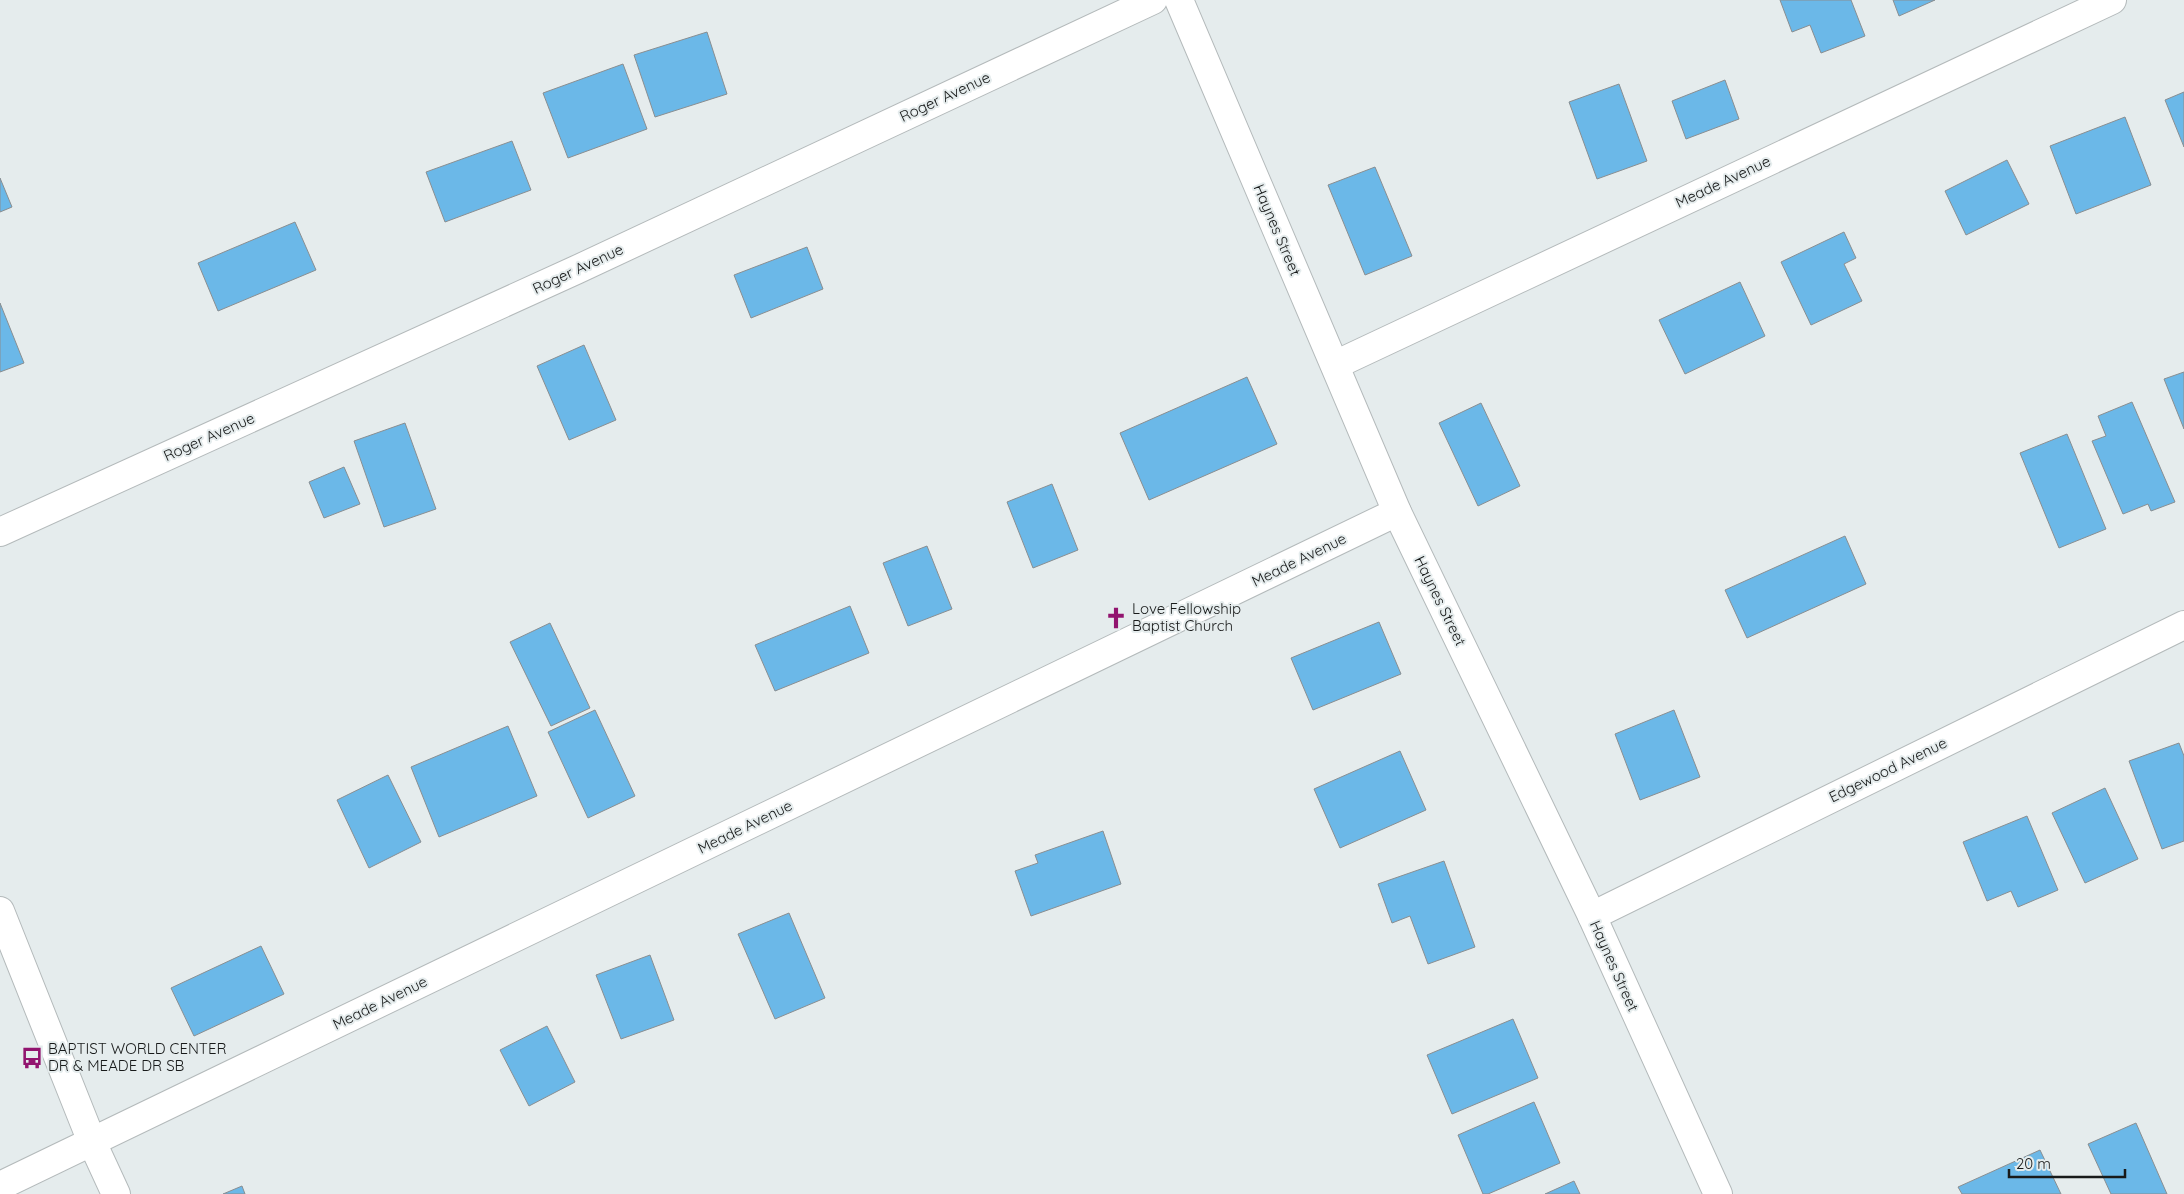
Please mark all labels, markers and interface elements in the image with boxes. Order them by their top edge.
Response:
street label: Roger Avenue [896,67,993,126]
street label: Meade Avenue [1672,151,1773,212]
street label: Haynes Street [1250,181,1305,278]
street label: Roger Avenue [529,239,626,298]
street label: Roger Avenue [160,408,257,465]
street label: Meade Avenue [1248,528,1349,591]
street label: Haynes Street [1410,553,1470,649]
place label: Love Fellowship Baptist Church [1132,599,1241,635]
church icon: Love Fellowship Baptist Church [1103,605,1129,631]
street label: Edgewood Avenue [1826,733,1950,806]
street label: Meade Avenue [694,795,795,858]
street label: Haynes Street [1586,917,1643,1014]
street label: Meade Avenue [329,971,430,1034]
place label: BAPTIST WORLD CENTER DR & MEADE DR SB [48,1039,227,1075]
bus stop icon: BAPTIST WORLD CENTER DR & MEADE DR SB [19,1045,45,1071]
scale bar [2009,1146,2125,1178]
text: 20 m [2016,1154,2051,1173]

